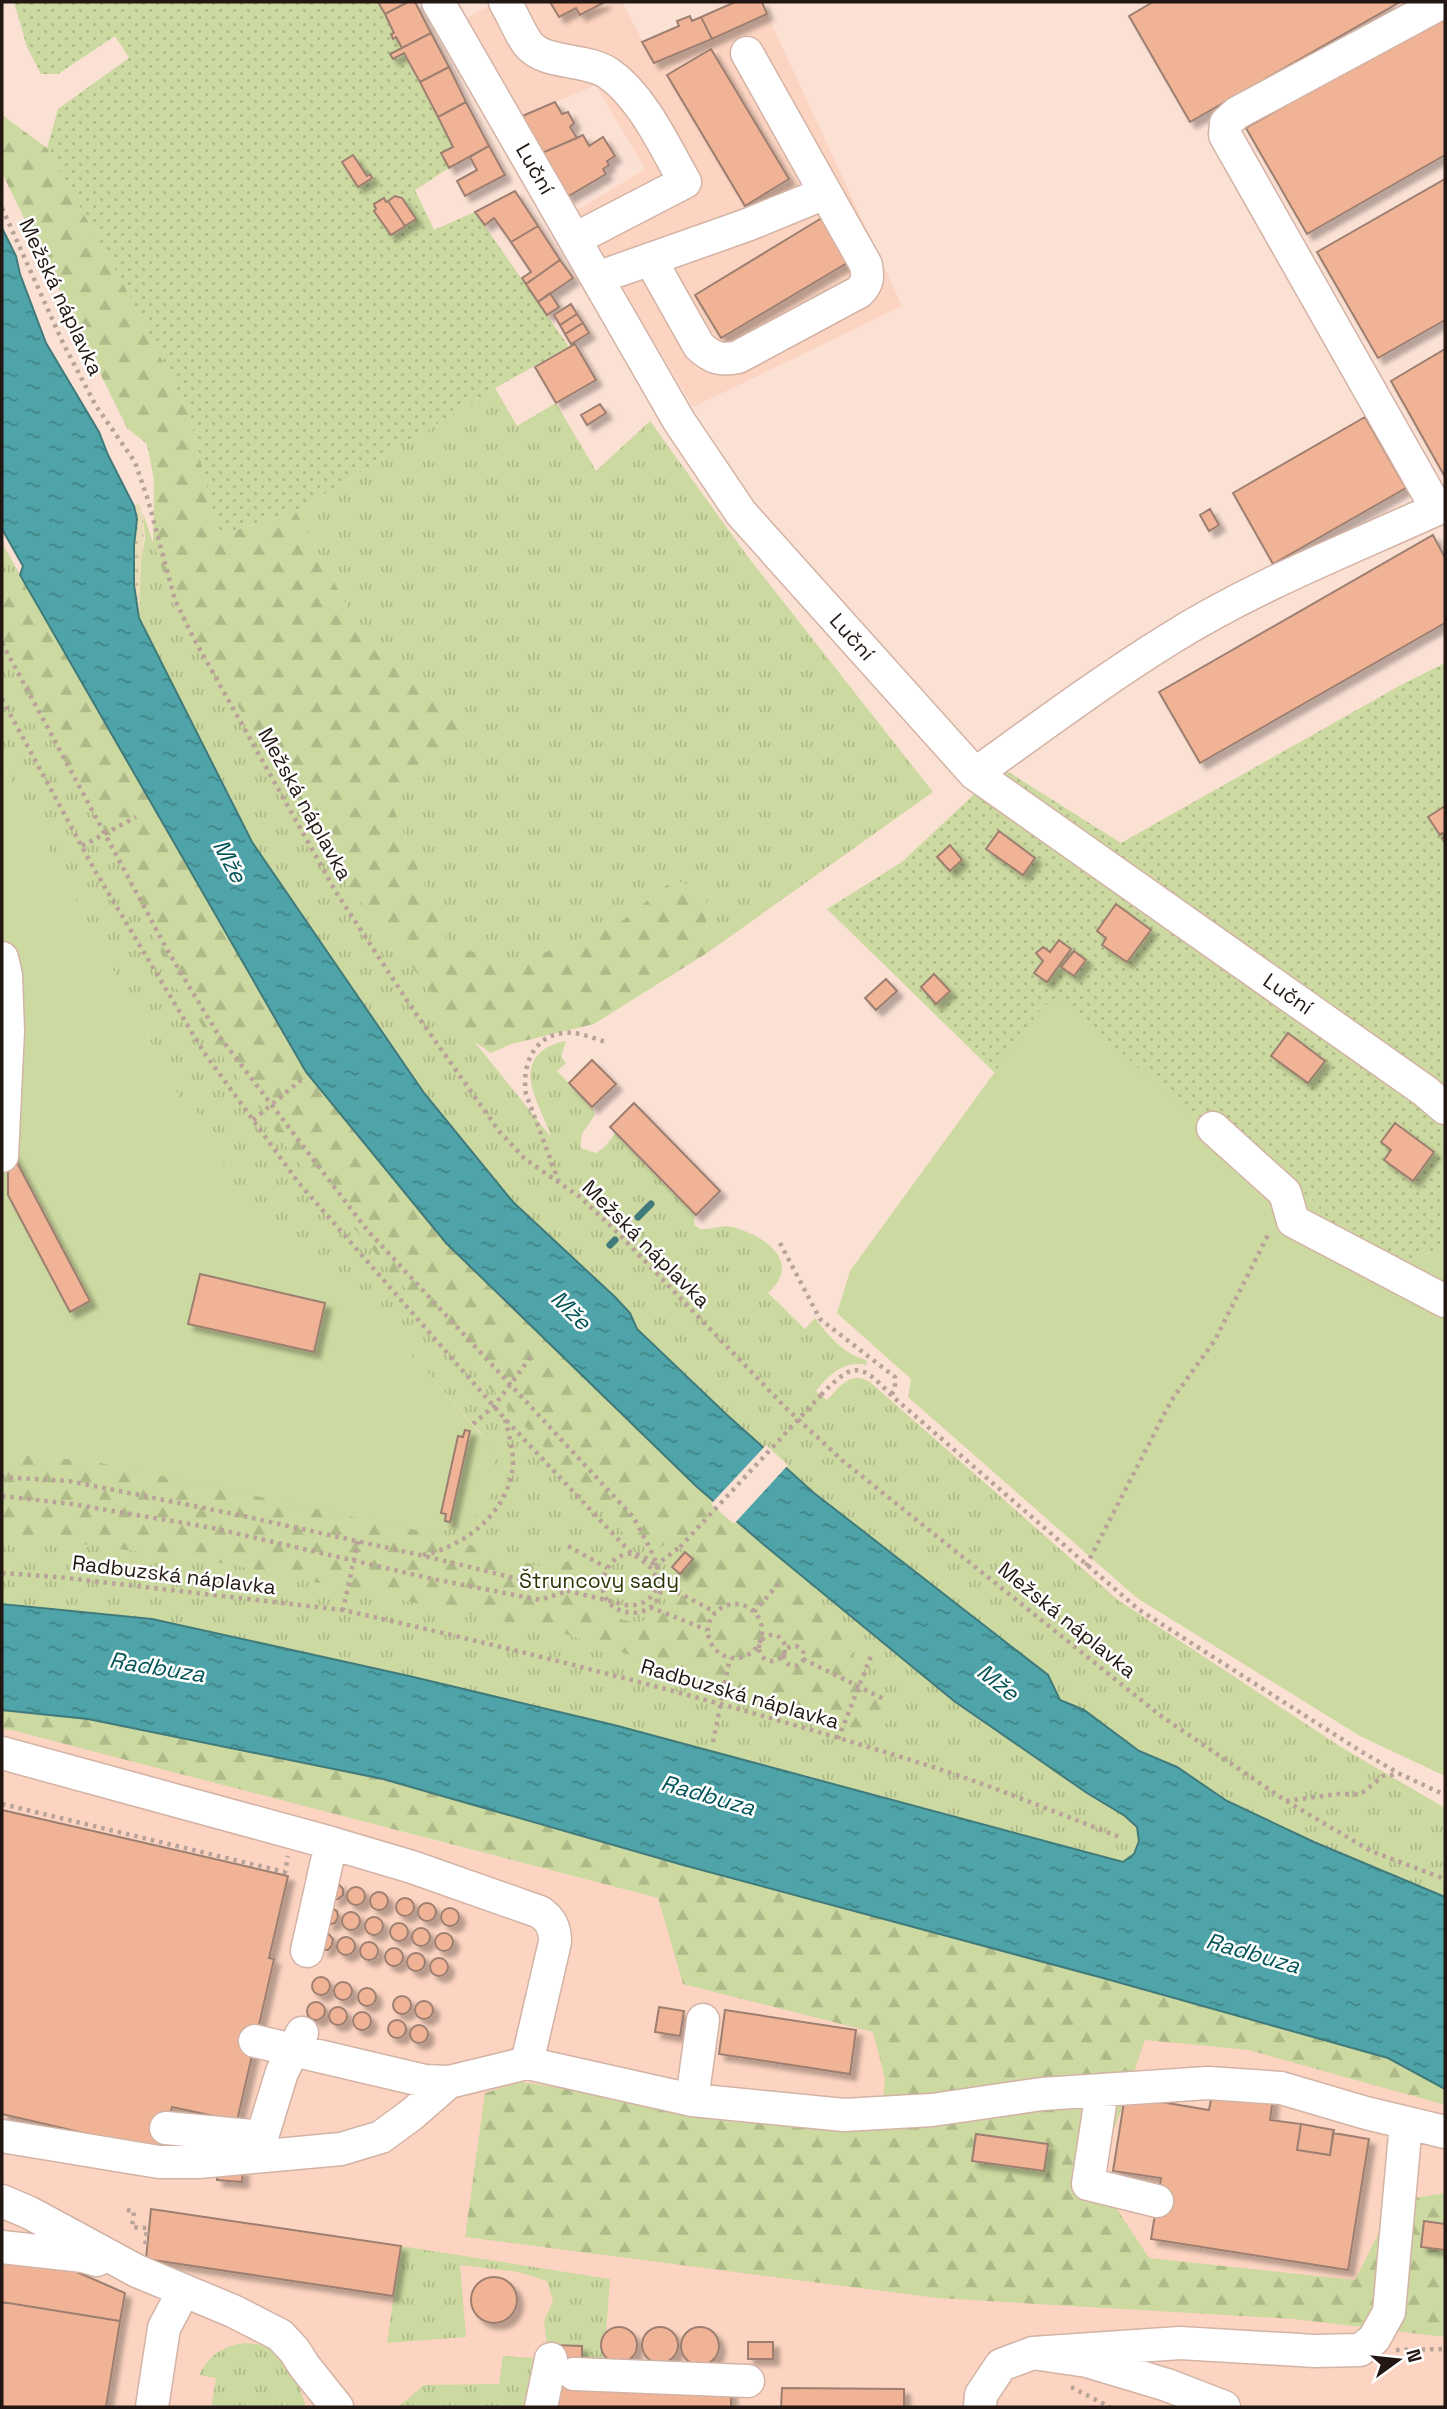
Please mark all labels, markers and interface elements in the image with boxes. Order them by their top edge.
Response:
street label: Luční [510,138,561,200]
street label: Mežská náplavka [13,214,110,380]
street label: Luční [824,607,881,667]
street label: Mežská náplavka [252,723,359,885]
water label: Mže [206,834,254,889]
street label: Luční [1258,967,1319,1021]
street label: Mežská náplavka [577,1174,716,1313]
water label: Mže [544,1284,599,1337]
street label: Radbuzská náplavka [71,1549,277,1600]
street label: Mežská náplavka [993,1556,1142,1684]
park label: Štruncovy sady [519,1567,679,1594]
water label: Radbuza [107,1645,208,1689]
street label: Radbuzská náplavka [638,1652,842,1735]
water label: Mže [971,1656,1026,1709]
water label: Radbuza [658,1767,759,1823]
water label: Radbuza [1203,1925,1304,1981]
north arrow [1363,2325,1433,2395]
text: N [1400,2346,1428,2365]

